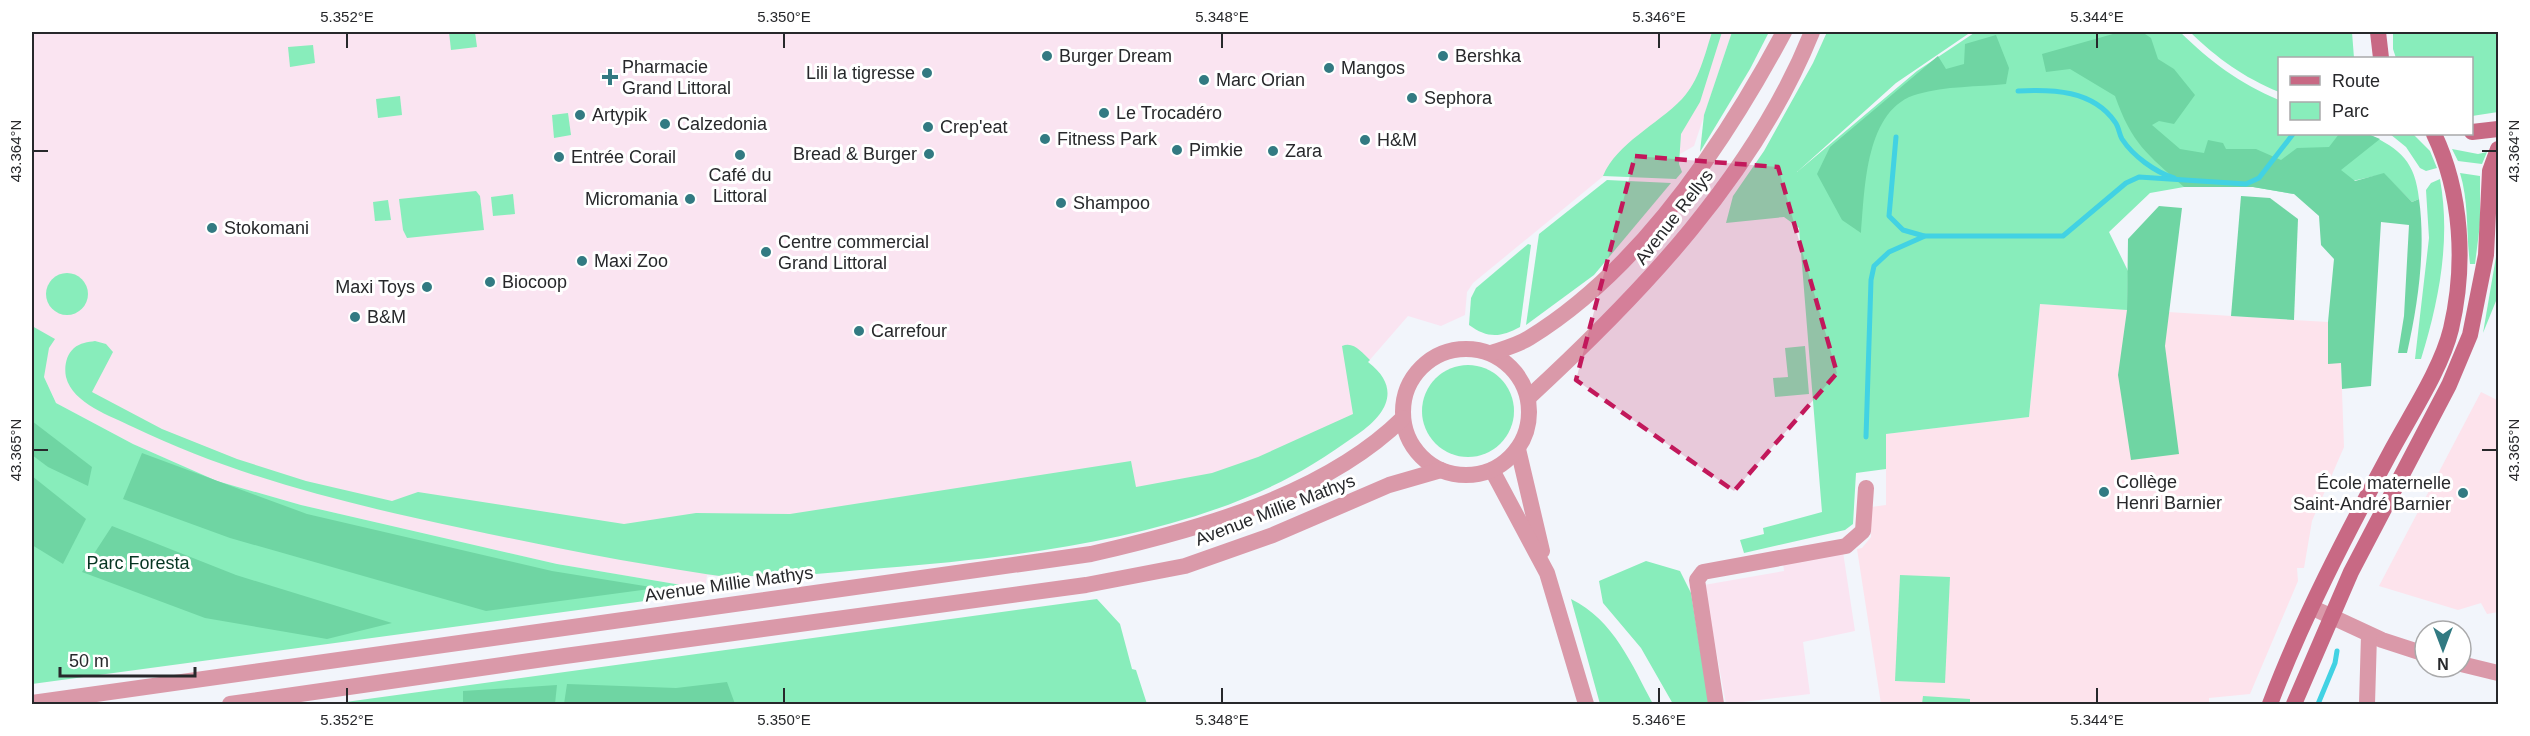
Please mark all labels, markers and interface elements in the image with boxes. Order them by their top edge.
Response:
text: 5.352°E [320,8,374,25]
text: 5.350°E [757,8,811,25]
text: 5.348°E [1195,8,1249,25]
text: 5.346°E [1632,8,1686,25]
text: 5.344°E [2070,8,2124,25]
place label: Burger Dream [1059,46,1172,66]
place label: Bershka [1455,46,1522,66]
marker: Burger Dream [1040,49,1054,63]
marker: Bershka [1436,49,1450,63]
place label: Pharmacie Grand Littoral [622,57,731,98]
legend [2278,57,2473,135]
place label: Mangos [1341,58,1405,78]
marker: Mangos [1322,61,1336,75]
place label: Lili la tigresse [806,63,915,83]
marker: Lili la tigresse [920,66,934,80]
marker: Pharmacie Grand Littoral [603,70,617,84]
place label: Marc Orian [1216,70,1305,90]
text: Route [2332,71,2380,91]
marker: Marc Orian [1197,73,1211,87]
place label: Sephora [1424,88,1493,108]
marker: Sephora [1405,91,1419,105]
text: Parc [2332,101,2369,121]
place label: Le Trocadéro [1116,103,1222,123]
place label: Artypik [592,105,648,125]
marker: Le Trocadéro [1097,106,1111,120]
marker: Artypik [573,108,587,122]
place label: Calzedonia [677,114,768,134]
marker: Calzedonia [658,117,672,131]
place label: Crep'eat [940,117,1007,137]
text: 43.364°N [7,120,24,182]
marker: Crep'eat [921,120,935,134]
text: 43.364°N [2505,120,2522,182]
place label: Fitness Park [1057,129,1158,149]
place label: H&M [1377,130,1417,150]
marker: Fitness Park [1038,132,1052,146]
marker: H&M [1358,133,1372,147]
place label: Pimkie [1189,140,1243,160]
place label: Zara [1285,141,1323,161]
marker: Pimkie [1170,143,1184,157]
place label: Bread & Burger [793,144,917,164]
marker: Zara [1266,144,1280,158]
place label: Entrée Corail [571,147,676,167]
marker: Bread & Burger [922,147,936,161]
marker: Café du Littoral [733,148,747,162]
marker: Entrée Corail [552,150,566,164]
place label: Café du Littoral [708,165,772,206]
street label: Avenue Rellys [1631,166,1717,268]
place label: Micromania [585,189,679,209]
marker: Micromania [683,192,697,206]
place label: Shampoo [1073,193,1150,213]
marker: Shampoo [1054,196,1068,210]
place label: Stokomani [224,218,309,238]
marker: Stokomani [205,221,219,235]
place label: Centre commercial Grand Littoral [778,232,929,273]
marker: Centre commercial Grand Littoral [759,245,773,259]
place label: Maxi Zoo [594,251,668,271]
marker: Maxi Zoo [575,254,589,268]
place label: Biocoop [502,272,567,292]
marker: Biocoop [483,275,497,289]
place label: Maxi Toys [335,277,415,297]
marker: Maxi Toys [420,280,434,294]
place label: B&M [367,307,406,327]
marker: B&M [348,310,362,324]
place label: Carrefour [871,321,947,341]
marker: Carrefour [852,324,866,338]
text: 43.365°N [7,419,24,481]
text: 43.365°N [2505,419,2522,481]
street label: Avenue Millie Mathys [1192,470,1358,550]
place label: Collège Henri Barnier [2116,472,2222,513]
place label: École maternelle Saint-André Barnier [2293,473,2451,514]
marker: Collège Henri Barnier [2097,485,2111,499]
marker: École maternelle Saint-André Barnier [2456,486,2470,500]
park label: Parc Foresta [86,553,191,573]
street label: Avenue Millie Mathys [644,562,814,606]
north arrow [2413,619,2473,679]
scale bar [60,640,195,678]
text: 50 m [69,651,109,671]
text: N [2437,655,2449,672]
text: 5.352°E [320,711,374,728]
text: 5.350°E [757,711,811,728]
text: 5.348°E [1195,711,1249,728]
text: 5.346°E [1632,711,1686,728]
text: 5.344°E [2070,711,2124,728]

